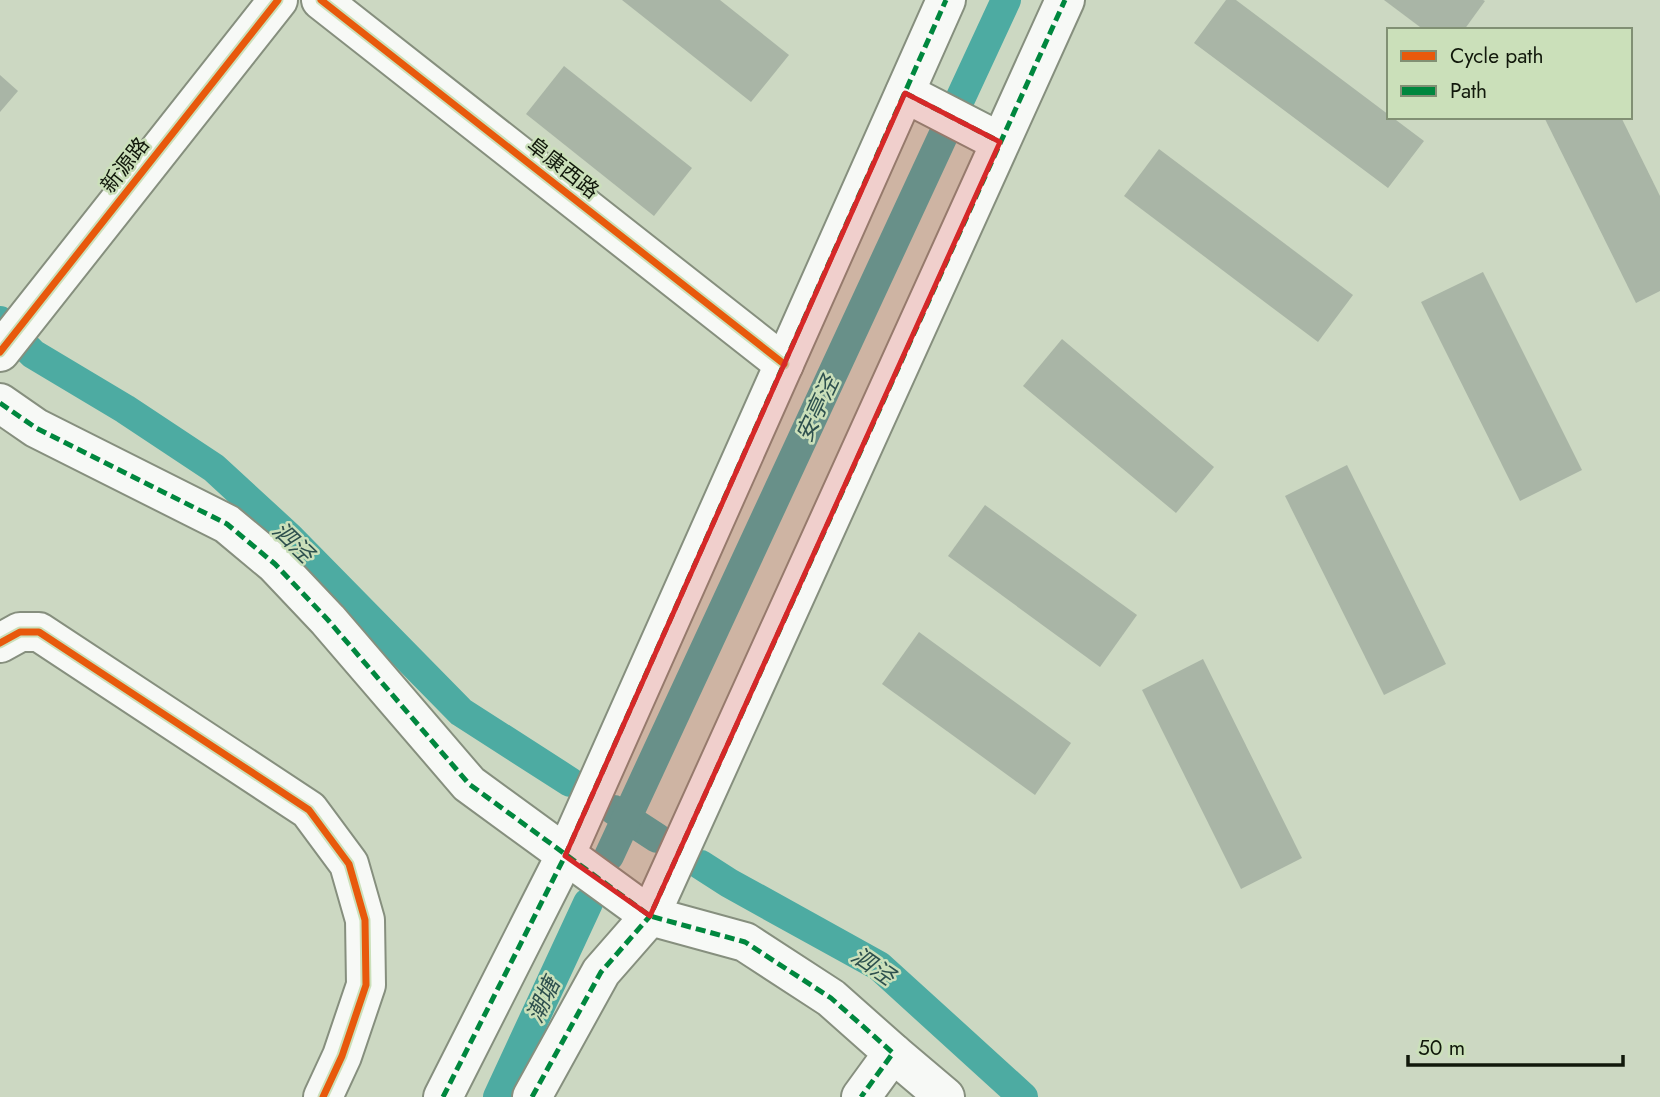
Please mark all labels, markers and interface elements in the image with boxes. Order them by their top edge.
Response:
legend [1387,28,1632,119]
text: Cycle path [1450,41,1543,71]
text: Path [1450,76,1487,106]
street label: 阜康西路 [521,130,605,206]
street label: 新源路 [94,131,156,199]
water label: 安亭泾 [787,369,848,447]
water label: 泗泾 [265,514,323,572]
water label: 泗泾 [844,939,903,994]
water label: 潮塘 [518,968,570,1028]
scale bar [1408,1024,1623,1068]
text: 50 m [1418,1033,1465,1063]

